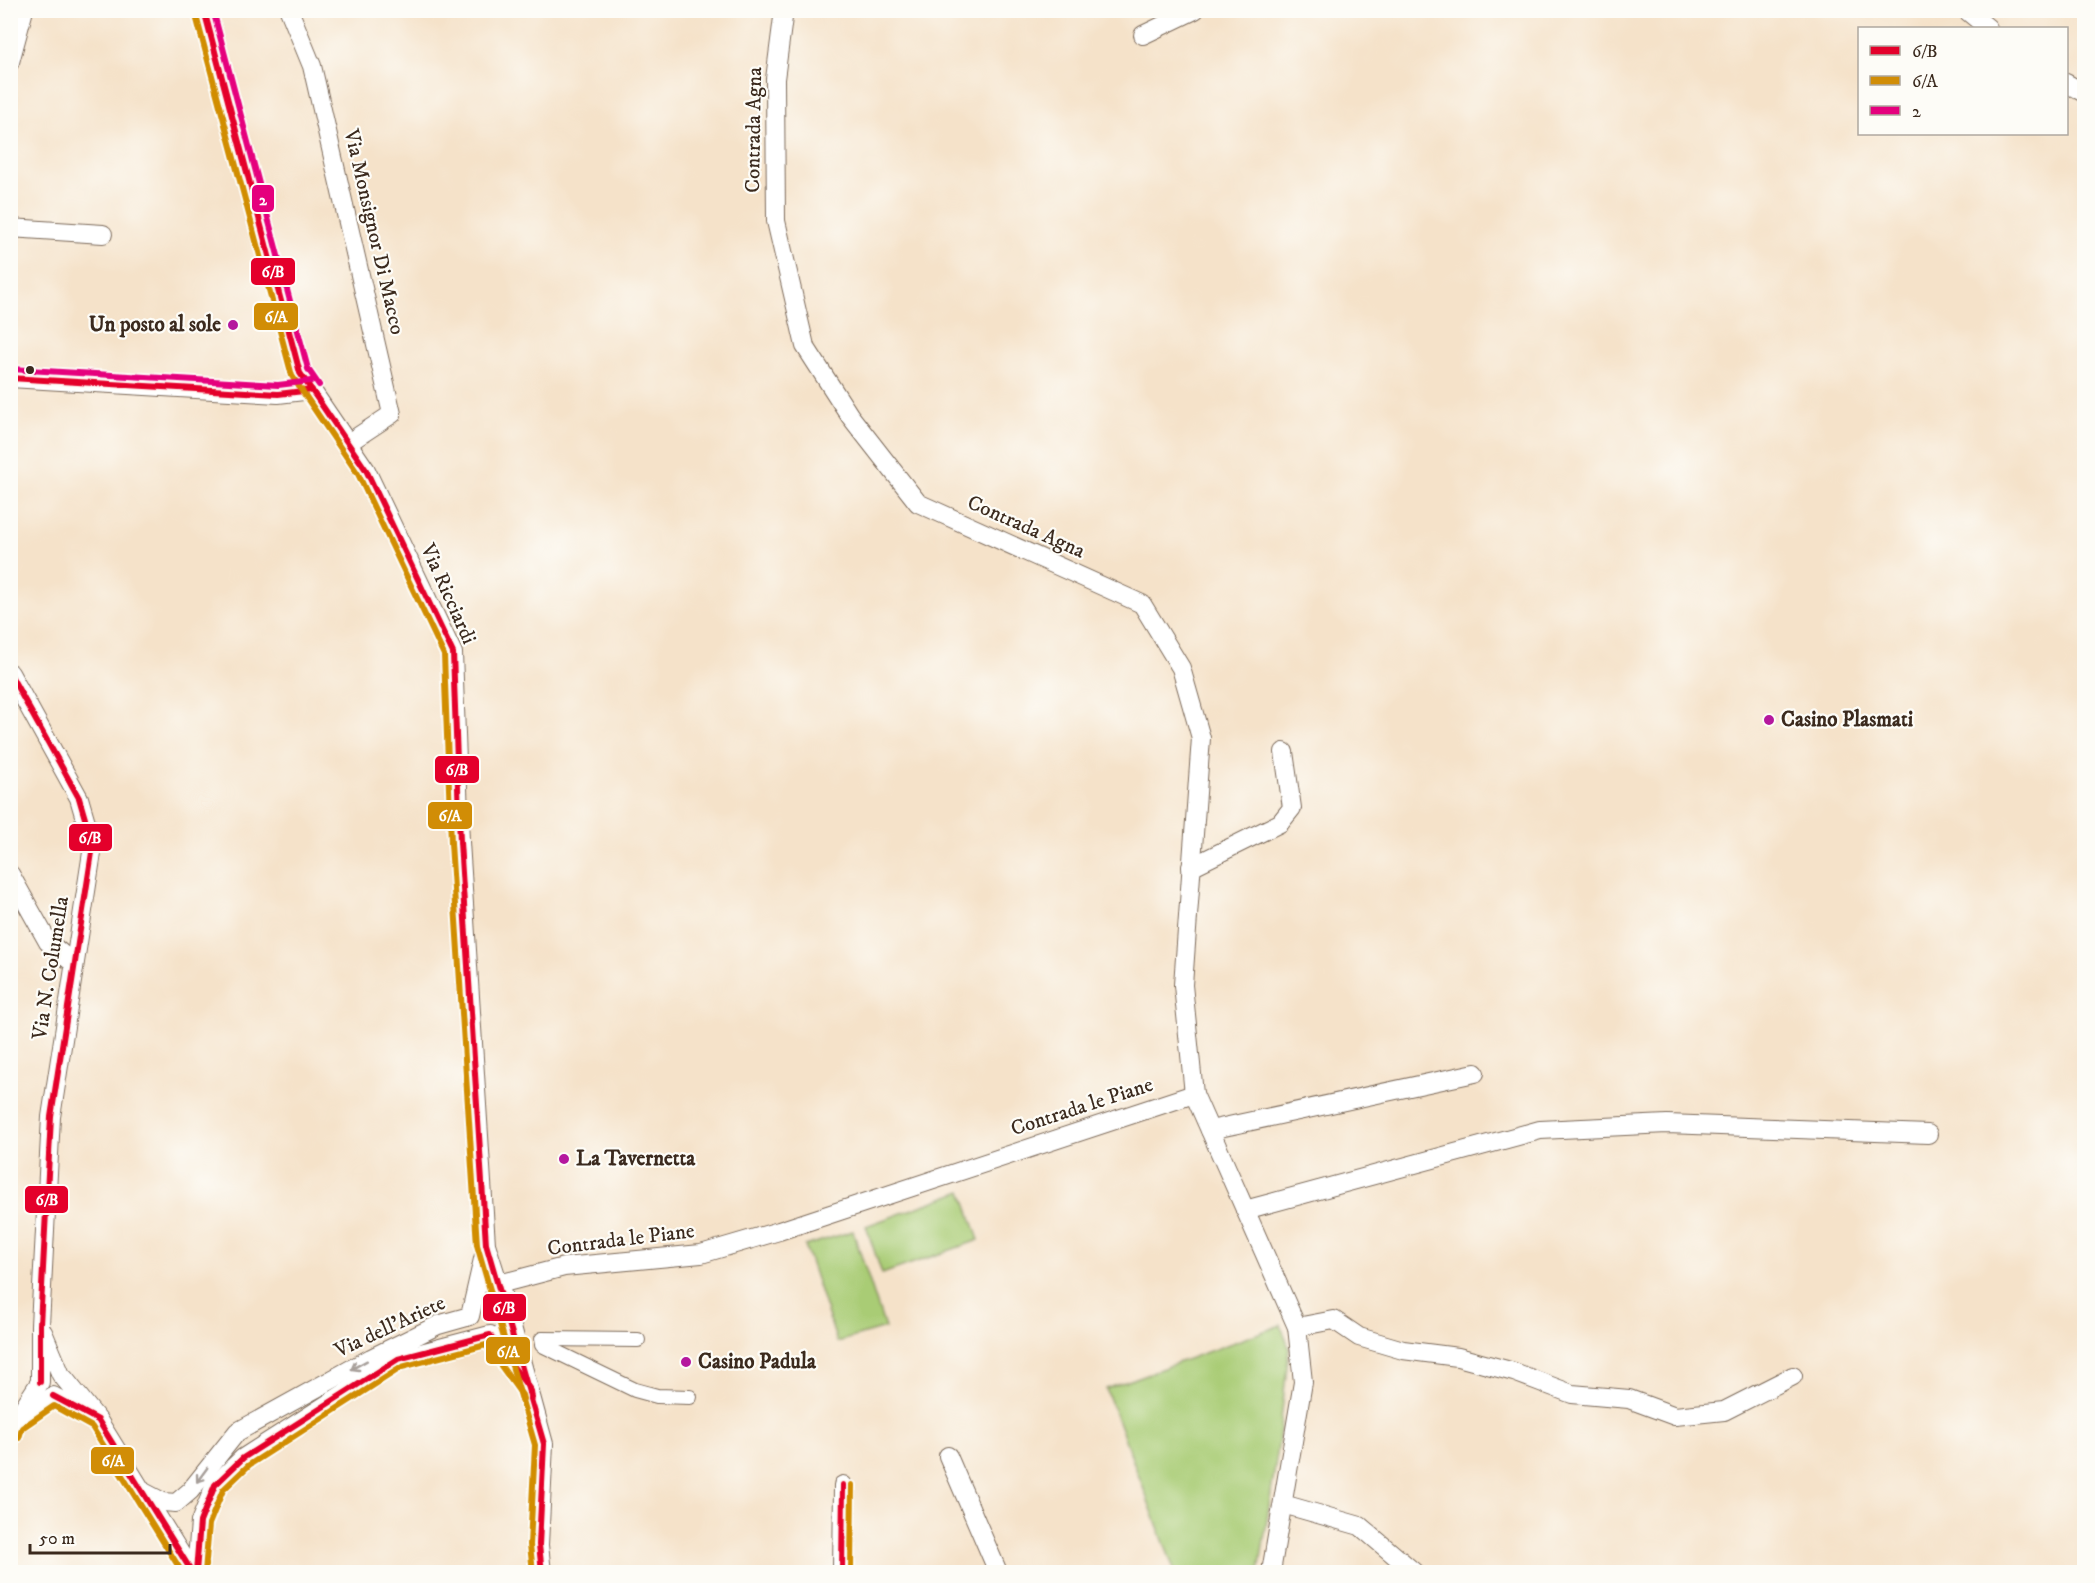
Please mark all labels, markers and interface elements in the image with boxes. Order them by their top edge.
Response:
legend [1858,27,2068,135]
text: 6/B [1912,41,1938,63]
street label: Contrada Agna [740,67,768,193]
text: 6/A [1912,71,1938,93]
text: 2 [1912,101,1921,123]
street label: Via Monsignor Di Macco [337,126,410,337]
line badge: 2 [251,184,275,213]
text: 2 [259,190,268,210]
line badge: 6/B [250,257,296,286]
text: 6/B [262,262,284,282]
line badge: 6/A [253,302,299,331]
text: 6/A [265,307,288,327]
place label: Un posto al sole [89,312,221,338]
marker: Un posto al sole [226,318,240,332]
unlabelled marker [24,364,36,376]
street label: Contrada Agna [963,490,1089,565]
street label: Via Ricciardi [414,539,482,648]
place label: Casino Plasmati [1781,707,1914,733]
marker: Casino Plasmati [1762,713,1776,727]
line badge: 6/B [434,755,480,784]
text: 6/B [446,760,468,780]
line badge: 6/A [427,801,473,830]
text: 6/A [439,806,462,826]
line badge: 6/B [68,823,113,852]
text: 6/B [79,828,101,848]
street label: Via N. Columella [27,894,75,1042]
street label: Contrada le Piane [1008,1072,1157,1142]
place label: La Tavernetta [576,1146,696,1172]
marker: La Tavernetta [557,1152,571,1166]
line badge: 6/B [24,1185,69,1214]
text: 6/B [36,1190,58,1210]
street label: Contrada le Piane [546,1218,696,1262]
street label: Via dell'Ariete [330,1290,450,1364]
line badge: 6/B [482,1293,527,1322]
text: 6/B [493,1298,515,1318]
line badge: 6/A [485,1336,531,1365]
text: 6/A [497,1342,520,1362]
place label: Casino Padula [698,1349,817,1375]
marker: Casino Padula [679,1355,693,1369]
one-way arrow [351,1359,368,1371]
line badge: 6/A [90,1446,135,1475]
text: 6/A [102,1451,125,1471]
one-way arrow [196,1466,208,1482]
scale bar [30,1517,170,1555]
text: 50 m [39,1528,75,1550]

